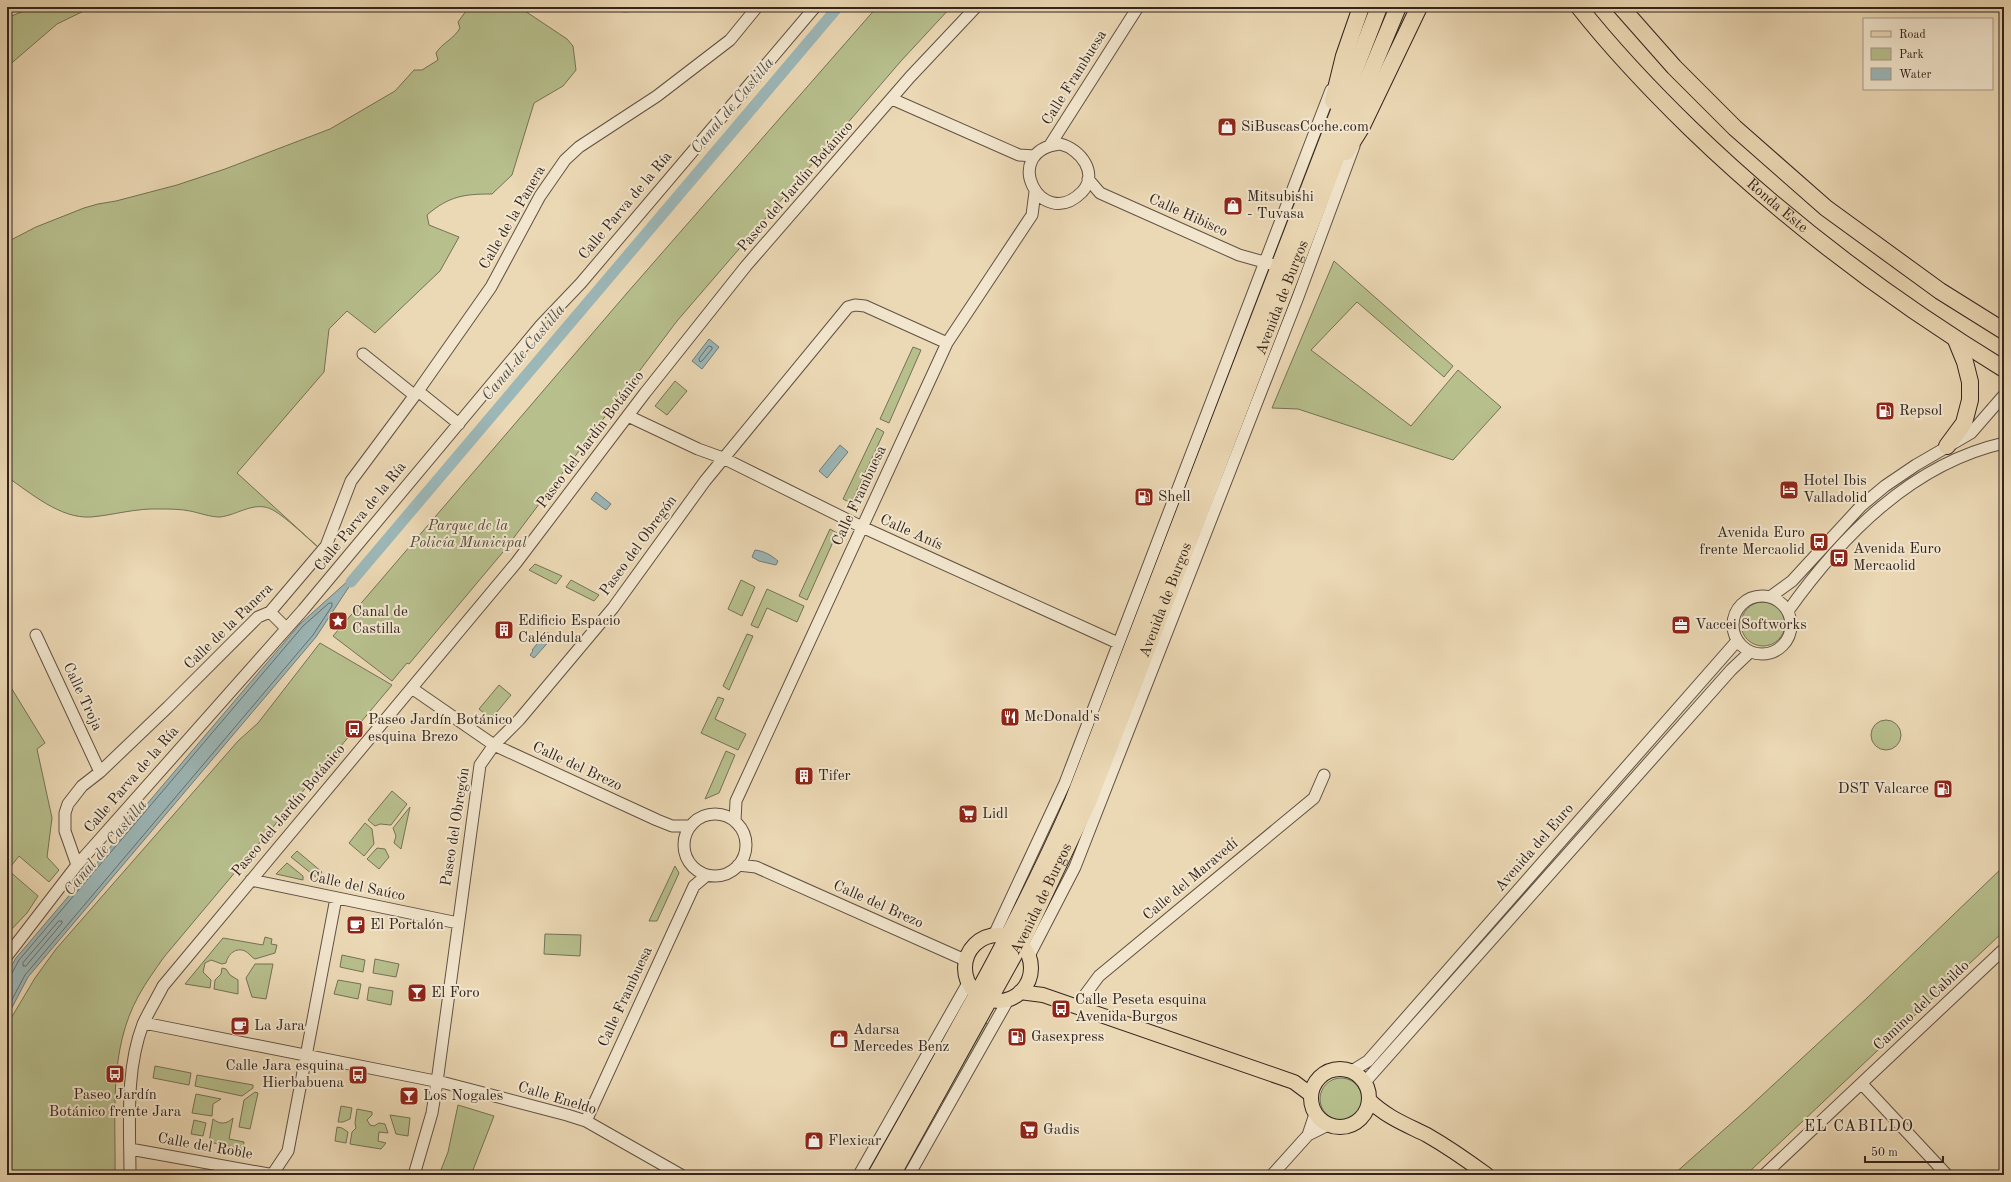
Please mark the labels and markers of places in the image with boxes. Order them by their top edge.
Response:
shop icon: SiBuscasCoche.com [1216,116,1238,138]
place label: SiBuscasCoche.com [1241,120,1369,135]
place label: Mitsubishi - Tuvasa [1247,190,1314,222]
shop icon: Mitsubishi - Tuvasa [1222,195,1244,217]
fuel station icon: Repsol [1874,400,1896,422]
place label: Repsol [1899,404,1942,419]
place label: Hotel Ibis Valladolid [1803,474,1868,506]
hotel icon: Hotel Ibis Valladolid [1778,479,1800,501]
fuel station icon: Shell [1133,486,1155,508]
place label: Shell [1158,490,1190,505]
place label: Avenida Euro frente Mercaolid [1700,526,1805,558]
bus stop icon: Avenida Euro frente Mercaolid [1808,531,1830,553]
place label: Avenida Euro Mercaolid [1853,542,1941,574]
bus stop icon: Avenida Euro Mercaolid [1828,547,1850,569]
place label: Canal de Castilla [352,605,408,637]
place icon: Canal de Castilla [327,610,349,632]
place label: Edificio Espacio Caléndula [518,614,620,646]
office icon: Vaccei Softworks [1670,614,1692,636]
place label: Vaccei Softworks [1695,618,1807,633]
building icon: Edificio Espacio Caléndula [493,619,515,641]
restaurant icon: McDonald's [999,706,1021,728]
place label: McDonald's [1024,710,1100,725]
place label: Paseo Jardín Botánico esquina Brezo [368,713,512,745]
bus stop icon: Paseo Jardín Botánico esquina Brezo [343,718,365,740]
building icon: Tifer [793,765,815,787]
place label: Tifer [818,769,851,784]
fuel station icon: DST Valcarce [1932,778,1954,800]
place label: DST Valcarce [1838,782,1929,797]
supermarket icon: Lidl [957,803,979,825]
place label: Lidl [982,807,1008,822]
cafe icon: El Portalón [345,914,367,936]
place label: El Portalón [370,918,444,933]
bar icon: El Foro [406,982,428,1004]
place label: El Foro [431,986,480,1001]
place label: Calle Peseta esquina Avenida Burgos [1075,993,1207,1025]
bus stop icon: Calle Peseta esquina Avenida Burgos [1050,998,1072,1020]
cafe icon: La Jara [229,1015,251,1037]
place label: La Jara [254,1019,305,1034]
place label: Adarsa Mercedes Benz [853,1023,949,1055]
fuel station icon: Gasexpress [1006,1026,1028,1048]
shop icon: Adarsa Mercedes Benz [828,1028,850,1050]
place label: Gasexpress [1031,1030,1104,1045]
place label: Calle Jara esquina Hierbabuena [226,1059,345,1091]
bus stop icon: Paseo Jardín Botánico frente Jara [104,1063,126,1085]
bus stop icon: Calle Jara esquina Hierbabuena [347,1064,369,1086]
bar icon: Los Nogales [398,1085,420,1107]
place label: Paseo Jardín Botánico frente Jara [49,1088,182,1120]
place label: Los Nogales [423,1089,503,1104]
supermarket icon: Gadis [1018,1119,1040,1141]
place label: Gadis [1043,1123,1080,1138]
shop icon: Flexicar [803,1130,825,1152]
place label: Flexicar [828,1134,881,1149]

